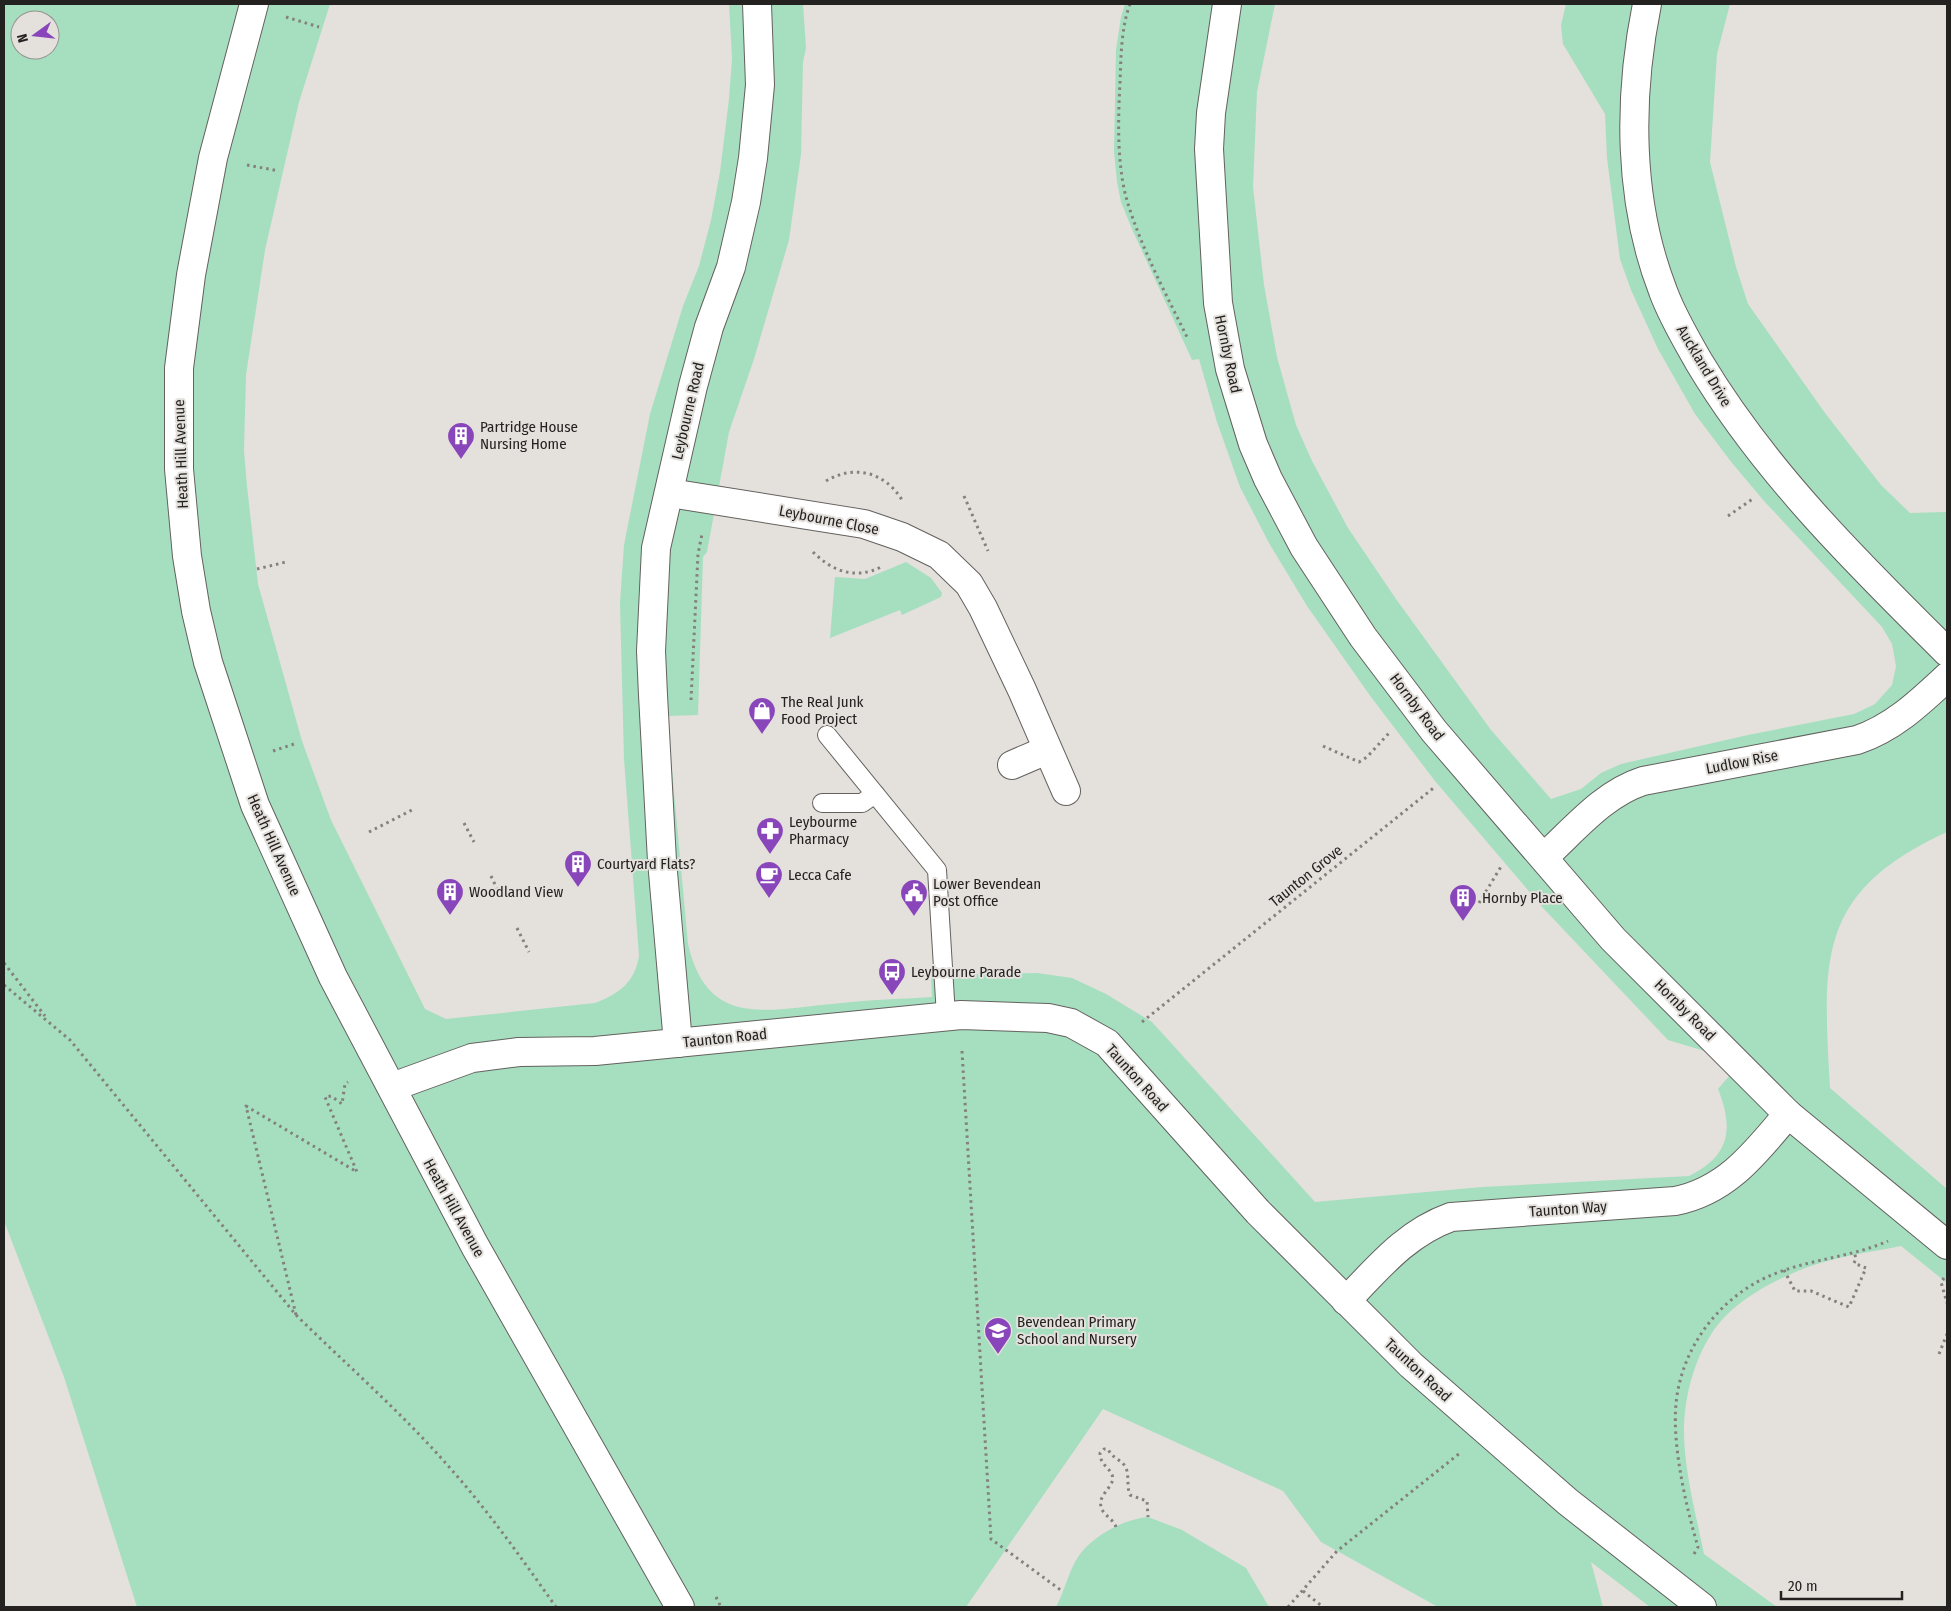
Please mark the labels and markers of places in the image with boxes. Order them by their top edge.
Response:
place label: Partridge House Nursing Home [480,418,578,453]
building icon: Partridge House Nursing Home [446,421,476,460]
place label: The Real Junk Food Project [781,693,864,728]
shop icon: The Real Junk Food Project [747,696,777,735]
place label: Leybourme Pharmacy [789,813,857,848]
pharmacy icon: Leybourme Pharmacy [755,816,785,855]
building icon: Courtyard Flats? [563,849,593,888]
place label: Courtyard Flats? [597,855,695,873]
cafe icon: Lecca Cafe [754,860,784,899]
place label: Lecca Cafe [788,866,852,884]
place label: Lower Bevendean Post Office [933,875,1041,910]
building icon: Woodland View [435,877,465,916]
public building icon: Lower Bevendean Post Office [899,878,929,917]
place label: Woodland View [469,883,563,901]
building icon: Hornby Place [1448,883,1478,922]
place label: Hornby Place [1482,889,1563,907]
bus stop icon: Leybourne Parade [877,957,907,996]
place label: Leybourne Parade [911,963,1021,981]
place label: Bevendean Primary School and Nursery [1017,1313,1137,1348]
school or university icon: Bevendean Primary School and Nursery [983,1316,1013,1355]

